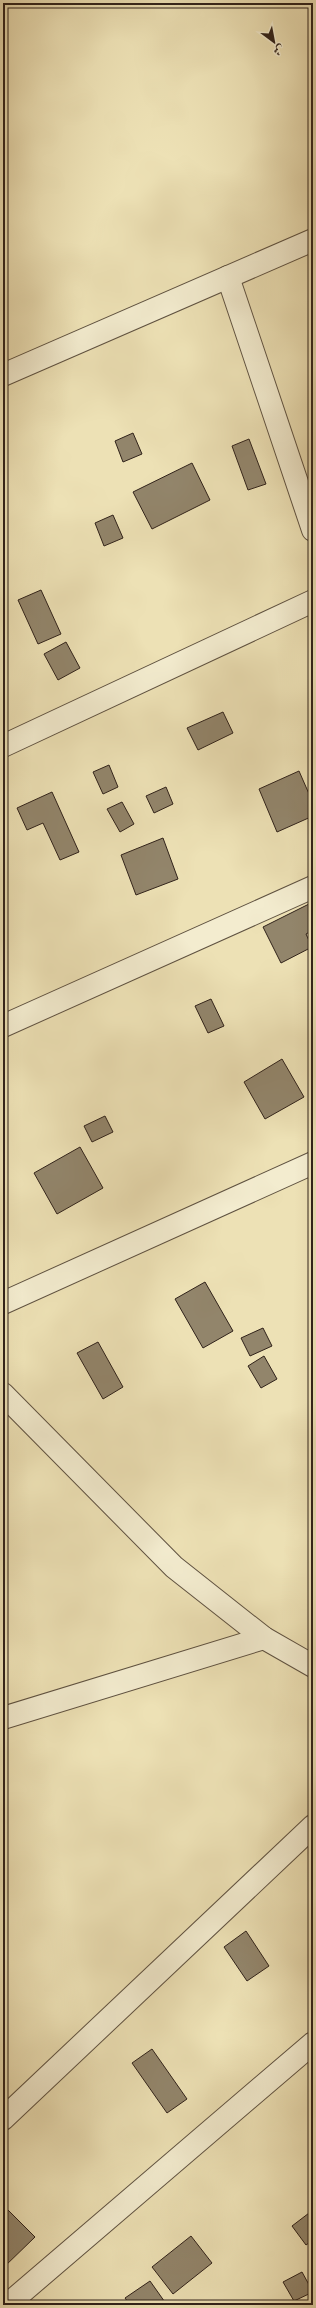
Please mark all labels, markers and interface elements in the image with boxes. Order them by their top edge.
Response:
north arrow [254,22,294,62]
text: ش [271,42,287,59]

